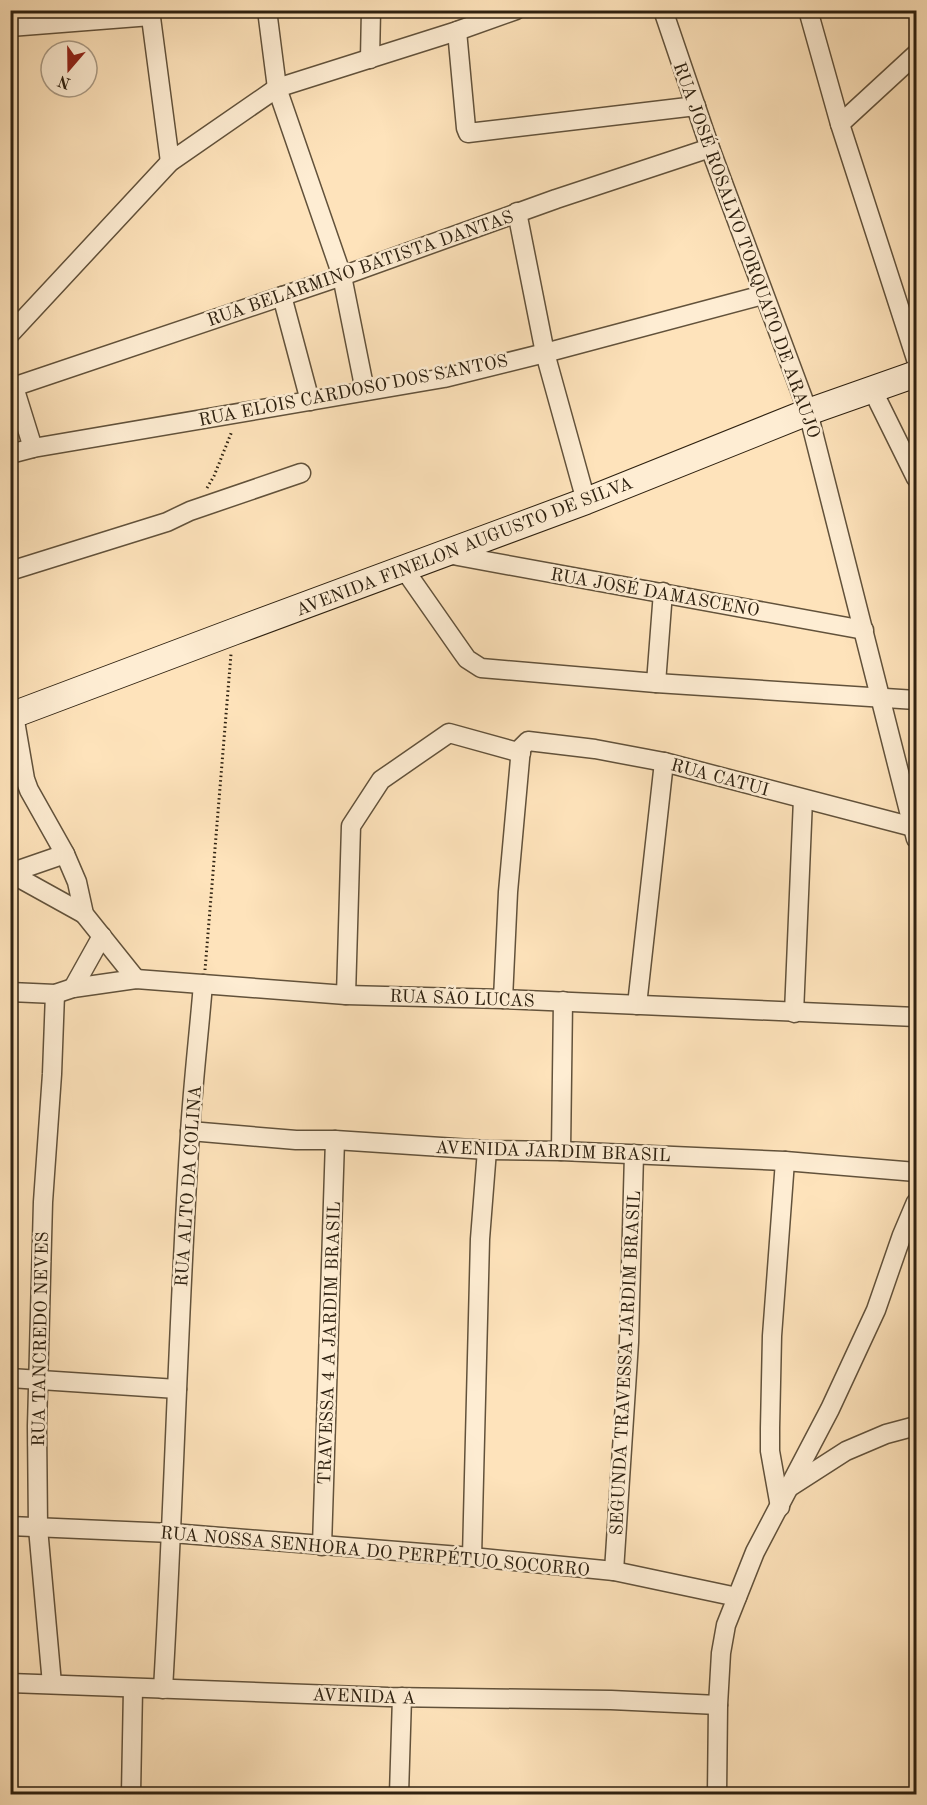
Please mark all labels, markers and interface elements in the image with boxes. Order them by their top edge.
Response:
north arrow [39,39,99,99]
street label: RUA JOSÉ ROSALVO TORQUATO DE ARAUJO [669,59,826,441]
text: N [55,71,73,91]
street label: RUA BELARMINO BATISTA DANTAS [205,208,516,330]
street label: RUA ELOIS CARDOSO DOS SANTOS [197,352,509,430]
street label: AVENIDA FINELON AUGUSTO DE SILVA [293,474,635,620]
street label: RUA JOSÉ DAMASCENO [549,562,761,620]
street label: RUA CATUI [669,756,771,800]
street label: RUA SÃO LUCAS [389,983,535,1011]
street label: RUA ALTO DA COLINA [173,1084,205,1288]
street label: AVENIDA JARDIM BRASIL [435,1139,671,1165]
street label: SEGUNDA TRAVESSA JARDIM BRASIL [608,1190,644,1536]
street label: TRAVESSA 4 A JARDIM BRASIL [316,1201,344,1485]
street label: RUA TANCREDO NEVES [30,1231,52,1447]
street label: RUA NOSSA SENHORA DO PERPÉTUO SOCORRO [159,1520,591,1580]
street label: AVENIDA A [312,1686,416,1708]

